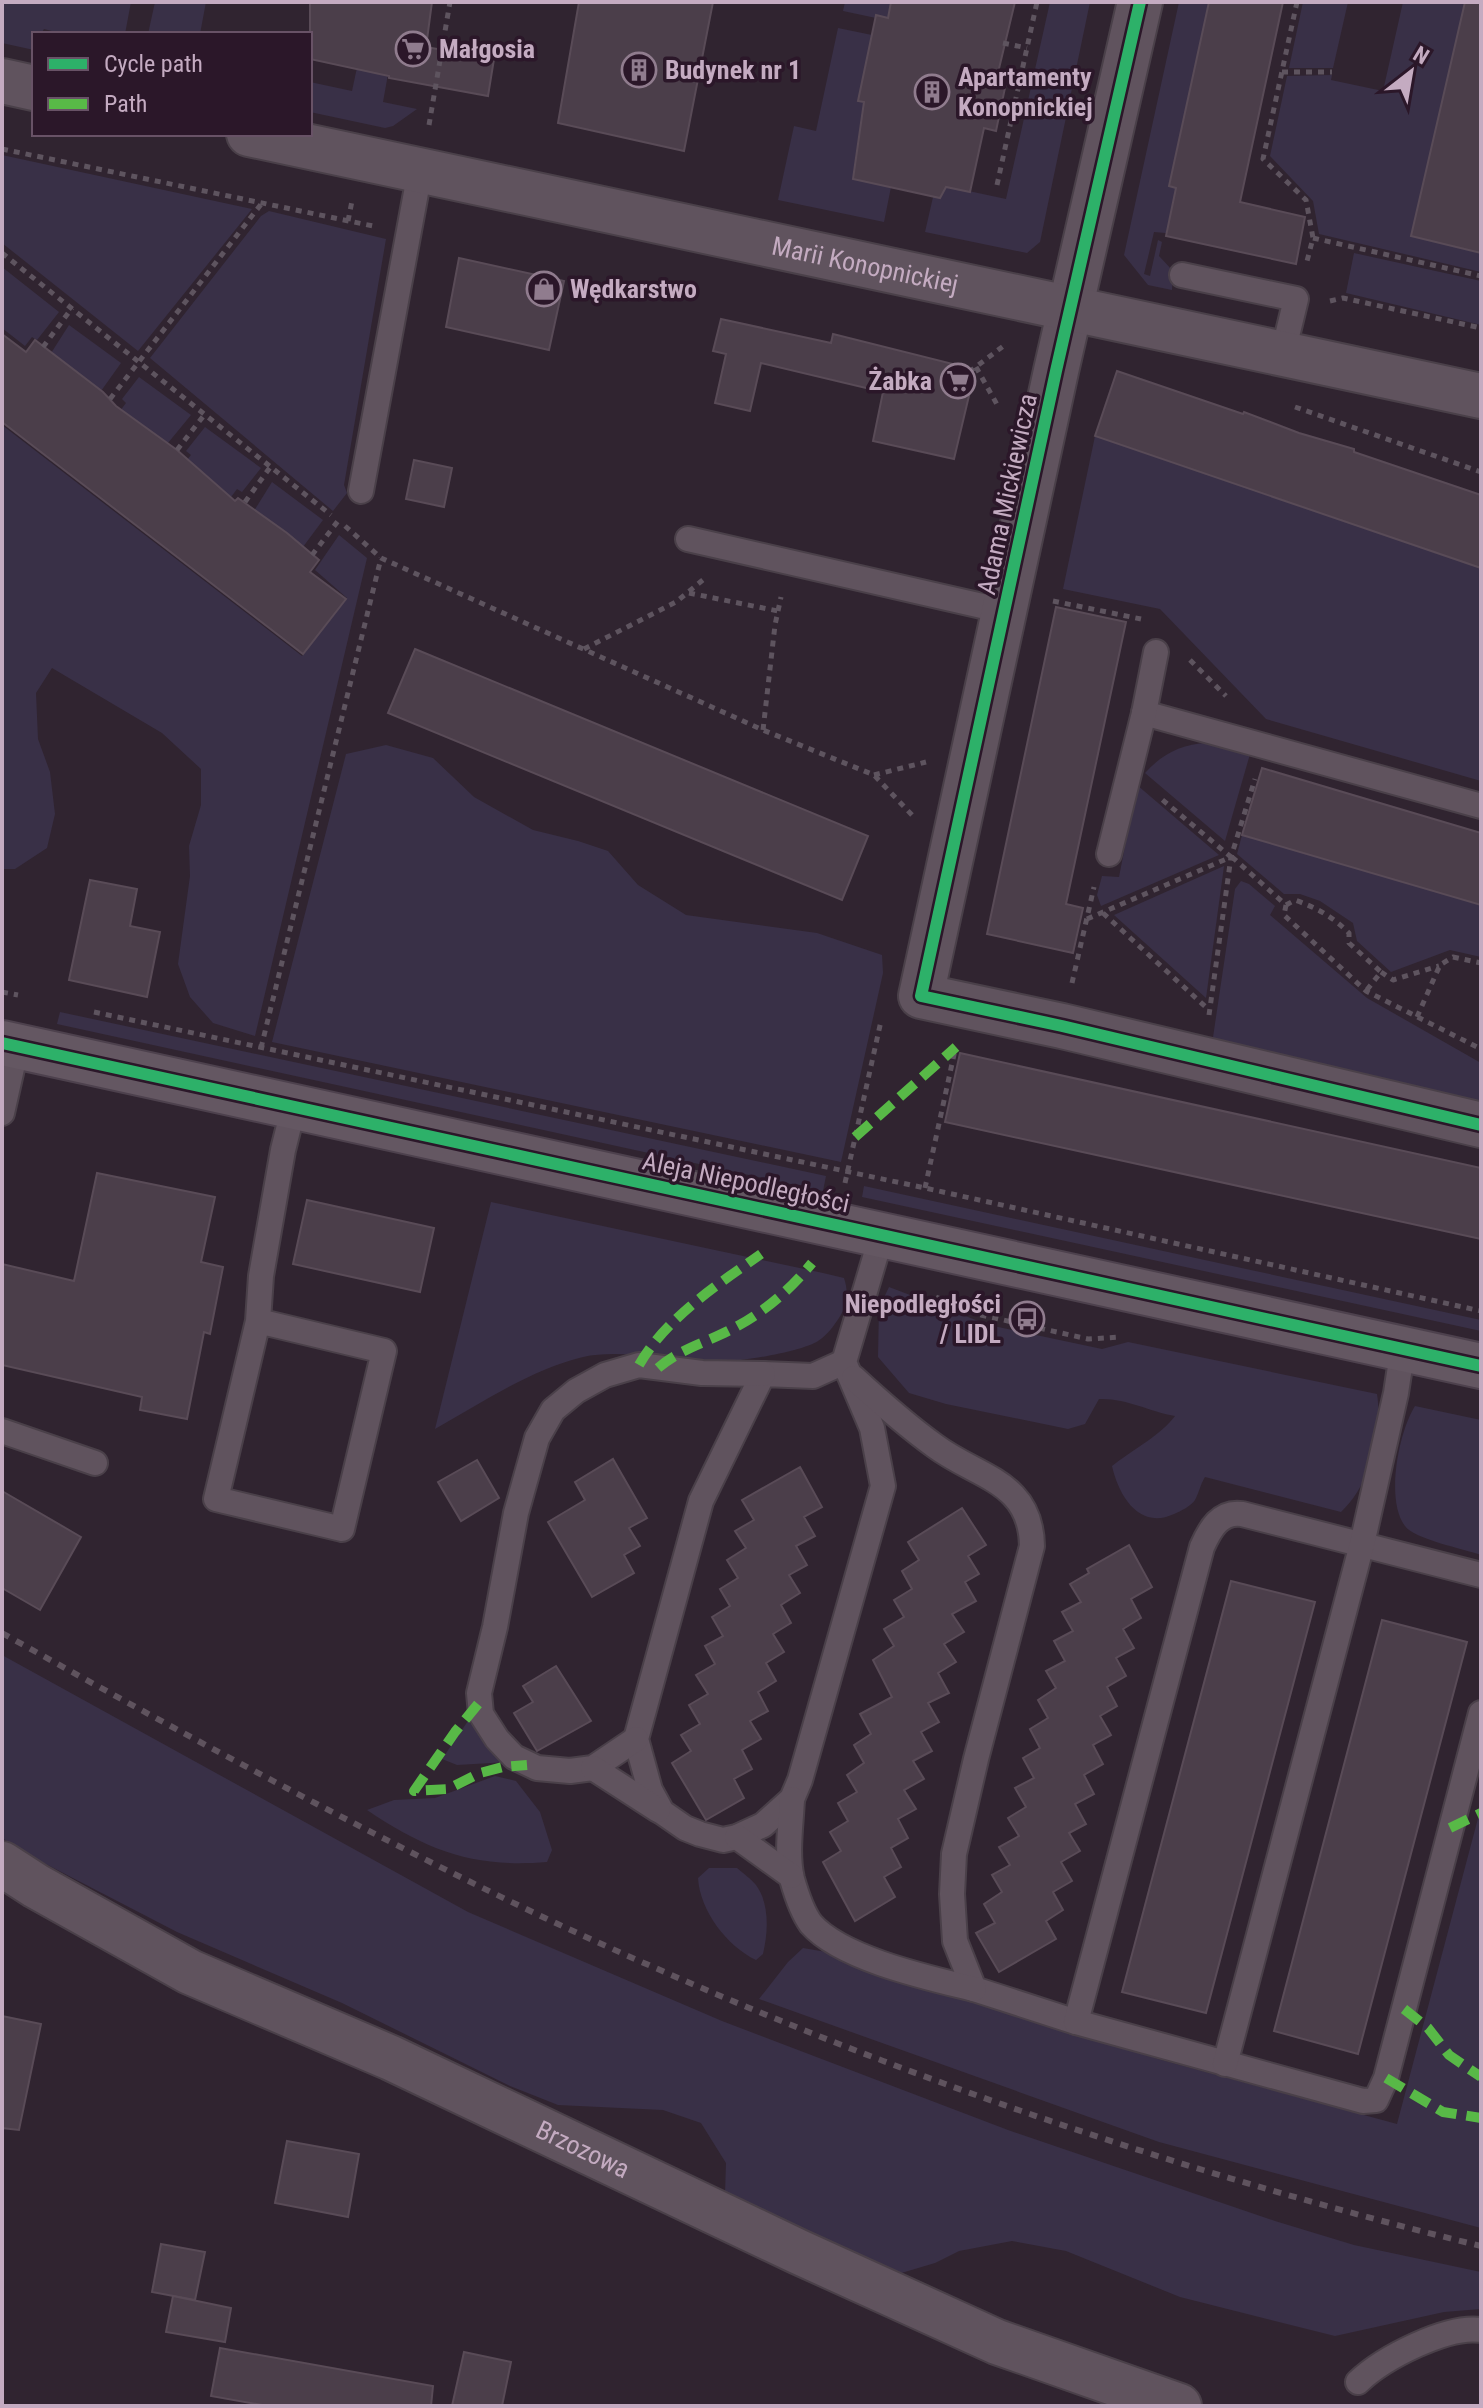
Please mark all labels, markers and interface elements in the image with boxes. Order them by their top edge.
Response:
supermarket icon: Małgosia [394,30,432,68]
legend [32,32,312,136]
north arrow [1371,32,1451,112]
place label: Małgosia [439,34,535,64]
text: N [1409,41,1433,69]
text: Cycle path [104,50,203,78]
building icon: Budynek nr 1 [620,51,658,89]
place label: Budynek nr 1 [665,55,801,85]
place label: Apartamenty Konopnickiej [958,62,1093,122]
building icon: Apartamenty Konopnickiej [913,73,951,111]
text: Path [104,90,147,118]
street label: Marii Konopnickiej [769,231,961,299]
shop icon: Wędkarstwo [525,270,563,308]
place label: Wędkarstwo [570,274,697,304]
supermarket icon: Żabka [939,362,977,400]
place label: Żabka [868,366,932,396]
street label: Adama Mickiewicza [971,391,1043,597]
street label: Aleja Niepodległości [640,1145,852,1219]
place label: Niepodległości / LIDL [845,1289,1001,1349]
bus stop icon: Niepodległości / LIDL [1008,1300,1046,1338]
street label: Brzozowa [531,2114,634,2184]

